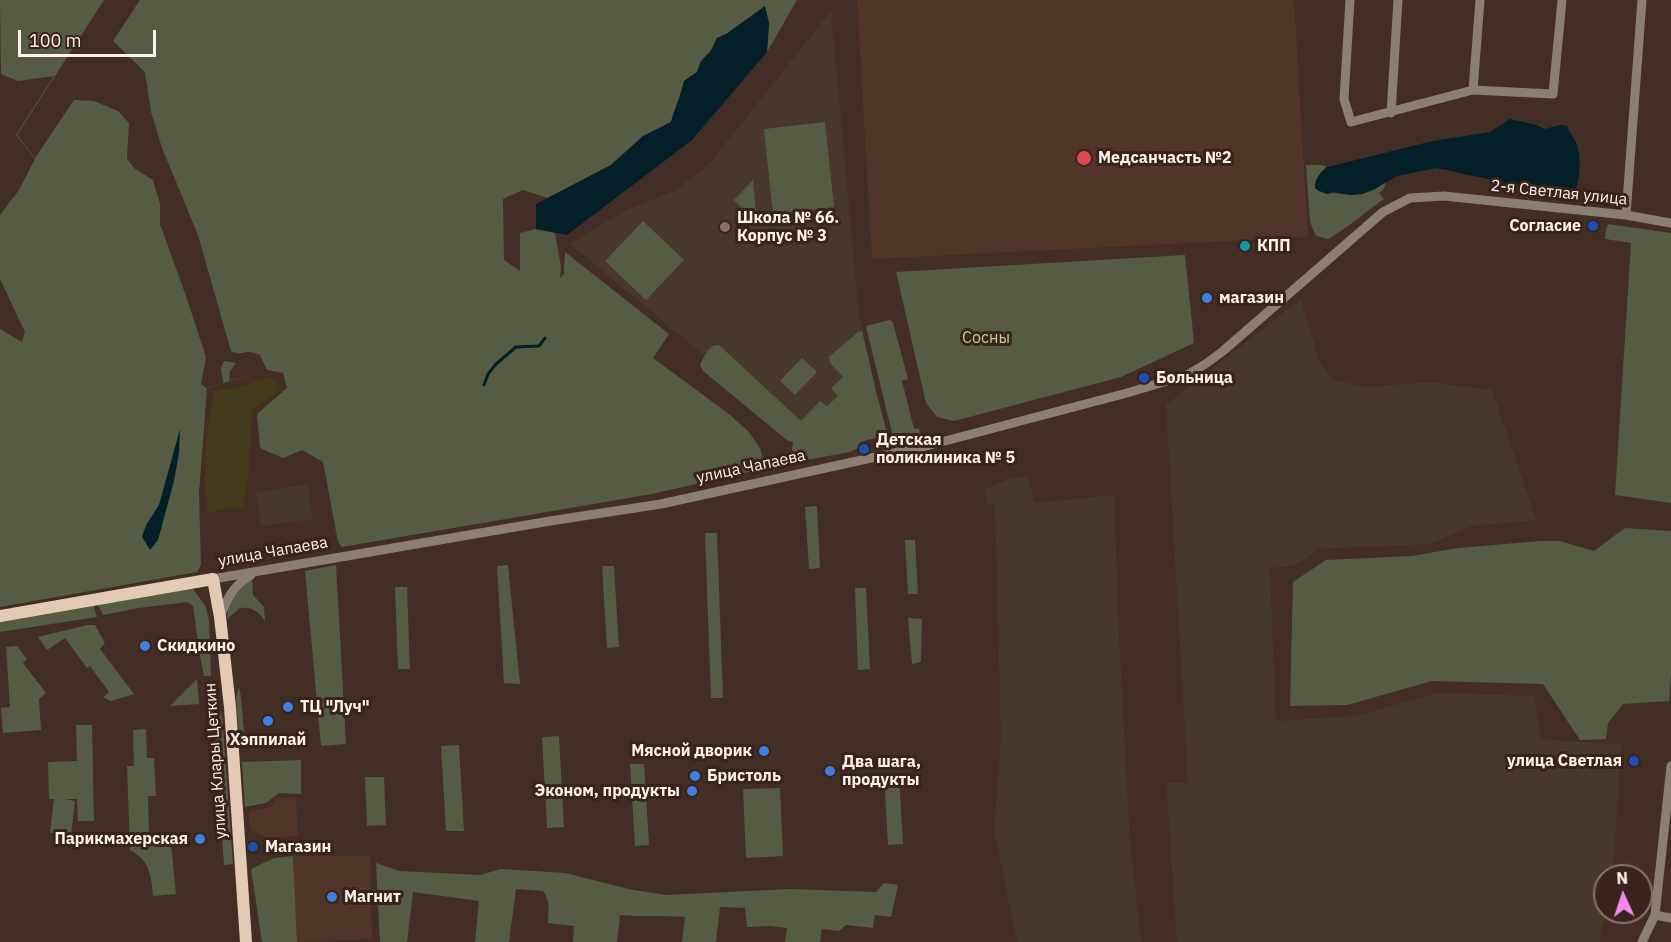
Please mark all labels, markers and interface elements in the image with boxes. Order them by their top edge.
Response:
scale bar [21,18,159,56]
text: 100 m [29,29,81,52]
place label: Медсанчасть №2 [1098,148,1232,168]
marker: Медсанчасть №2 [1075,149,1093,167]
street label: 2-я Светлая улица [1490,176,1628,210]
place label: Школа № 66. Корпус № 3 [737,208,839,246]
place label: Согласие [1509,216,1581,236]
marker: Согласие [1586,219,1600,233]
marker: Школа № 66. Корпус № 3 [718,220,732,234]
place label: КПП [1257,236,1290,256]
marker: КПП [1238,239,1252,253]
place label: магазин [1219,288,1284,308]
marker: магазин [1200,291,1214,305]
park label: Сосны [962,328,1010,348]
place label: Больница [1156,368,1233,388]
marker: Больница [1137,371,1151,385]
place label: Детская поликлиника № 5 [876,430,1015,468]
marker: Детская поликлиника № 5 [857,442,871,456]
street label: улица Чапаева [695,446,807,488]
street label: улица Чапаева [217,533,329,571]
place label: Скидкино [157,636,235,656]
marker: Скидкино [138,639,152,653]
street label: улица Клары Цеткин [201,682,231,840]
place label: ТЦ "Луч" [300,697,370,717]
marker: ТЦ "Луч" [281,700,295,714]
marker: Хэппилай [261,714,275,728]
place label: Хэппилай [230,730,306,750]
place label: Мясной дворик [631,741,752,761]
marker: Мясной дворик [757,744,771,758]
place label: улица Светлая [1507,751,1622,771]
place label: Два шага, продукты [842,752,921,790]
marker: улица Светлая [1627,754,1641,768]
marker: Два шага, продукты [823,764,837,778]
place label: Бристоль [707,766,781,786]
marker: Бристоль [688,769,702,783]
place label: Эконом, продукты [534,781,680,801]
marker: Эконом, продукты [685,784,699,798]
place label: Парикмахерская [54,829,188,849]
marker: Парикмахерская [193,832,207,846]
place label: Магазин [265,837,331,857]
marker: Магазин [246,840,260,854]
north arrow [1593,864,1653,924]
text: N [1616,868,1628,888]
place label: Магнит [344,887,401,907]
marker: Магнит [325,890,339,904]

